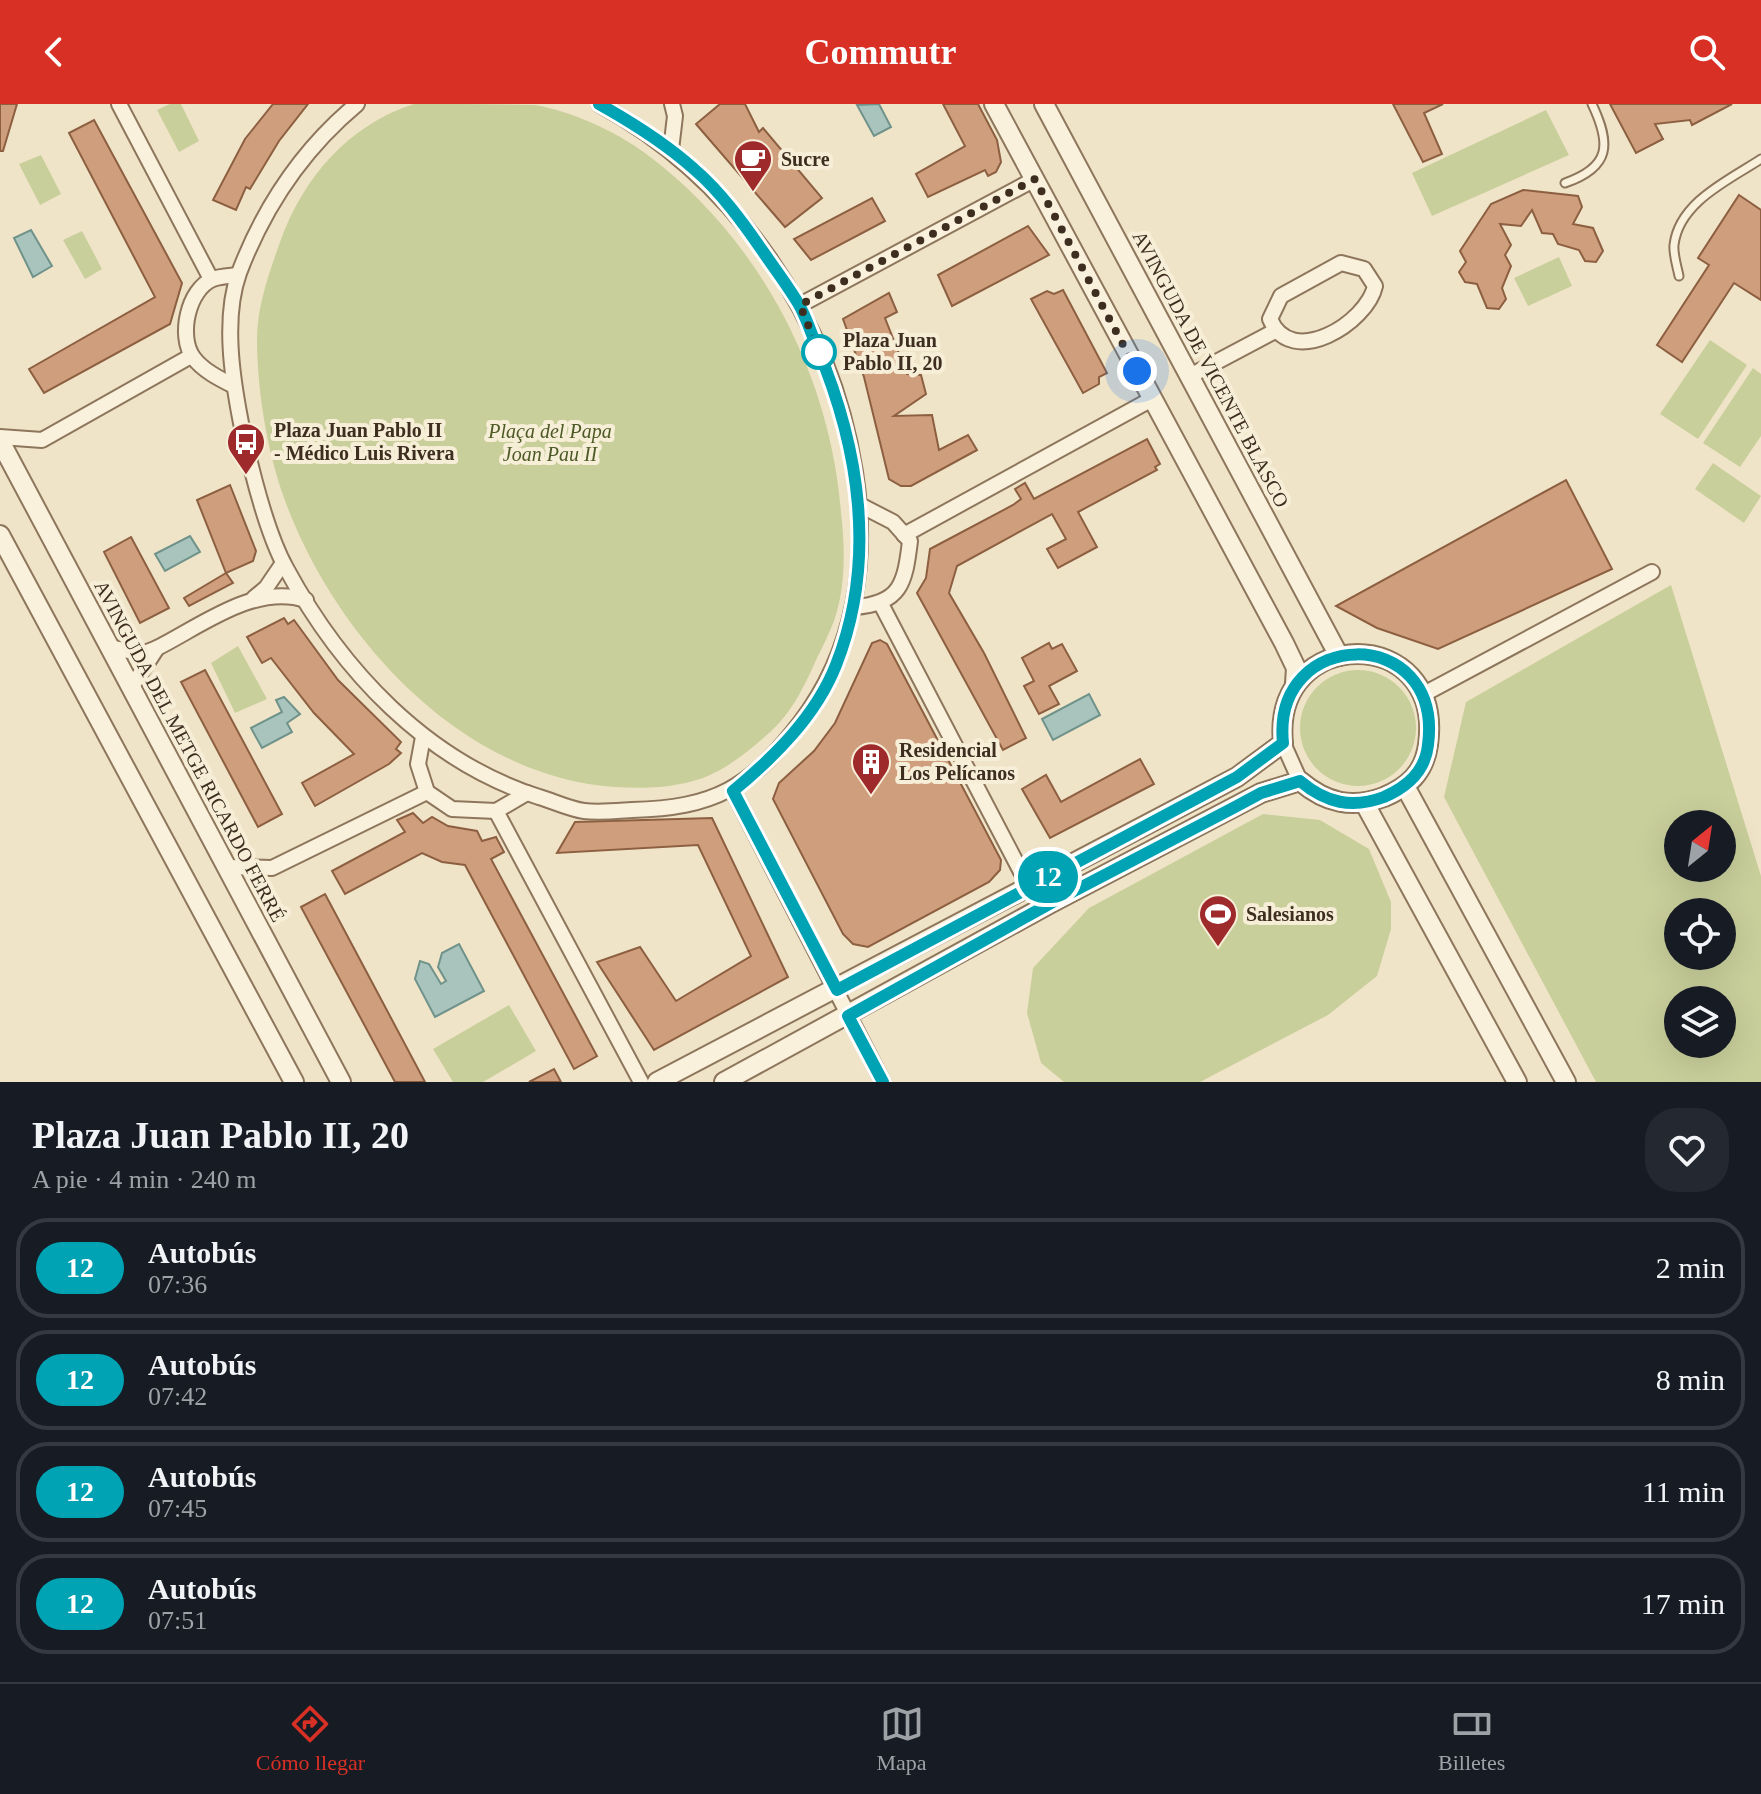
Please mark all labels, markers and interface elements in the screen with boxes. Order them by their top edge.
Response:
icon: back [32,30,76,74]
icon: search [1685,30,1729,74]
text: Commutr [805,32,956,72]
cafe icon: Sucre [732,138,774,193]
place label: Sucre [781,148,830,170]
street label: AVINGUDA DE VICENTE BLASCO [1129,227,1293,511]
place label: Plaza Juan Pablo II, 20 [843,329,942,374]
marker: Plaza Juan Pablo II, 20 [802,335,836,369]
your location [1117,351,1157,391]
place label: Plaza Juan Pablo II - Médico Luis Rivera [274,419,455,464]
park label: Plaça del Papa Joan Pau II [487,420,612,465]
bus stop icon: Plaza Juan Pablo II - Médico Luis Rivera [225,421,267,476]
street label: AVINGUDA DEL METGE RICARDO FERRÉ [90,577,290,925]
place label: Residencial Los Pelícanos [899,739,1015,784]
building icon: Residencial Los Pelícanos [850,741,892,796]
north arrow [1664,810,1736,882]
map controls [1664,810,1736,1058]
line badge: 12 [1012,851,1084,903]
text: 12 [1034,861,1062,892]
sports icon: Salesianos [1197,893,1239,948]
button: locate [1664,898,1736,970]
place label: Salesianos [1246,903,1334,925]
button: layers [1664,986,1736,1058]
button: heart [1645,1108,1729,1192]
text: Plaza Juan Pablo II, 20 [32,1114,409,1156]
text: A pie · 4 min · 240 m [32,1165,257,1194]
text: Autobús [148,1236,256,1269]
text: 2 min [1656,1251,1725,1284]
text: 12 [66,1252,94,1283]
text: 07:36 [148,1270,207,1299]
text: Autobús [148,1348,256,1381]
text: 8 min [1656,1363,1725,1396]
text: 12 [66,1364,94,1395]
text: 07:42 [148,1382,207,1411]
text: Autobús [148,1460,256,1493]
text: 11 min [1642,1475,1725,1508]
text: 12 [66,1476,94,1507]
text: 07:45 [148,1494,207,1523]
text: Autobús [148,1572,256,1605]
text: 17 min [1641,1587,1725,1620]
text: 12 [66,1588,94,1619]
text: 07:51 [148,1606,207,1635]
tab: Cómo llegar [256,1702,365,1776]
tab: Mapa [877,1702,927,1776]
tab: Billetes [1438,1702,1505,1776]

